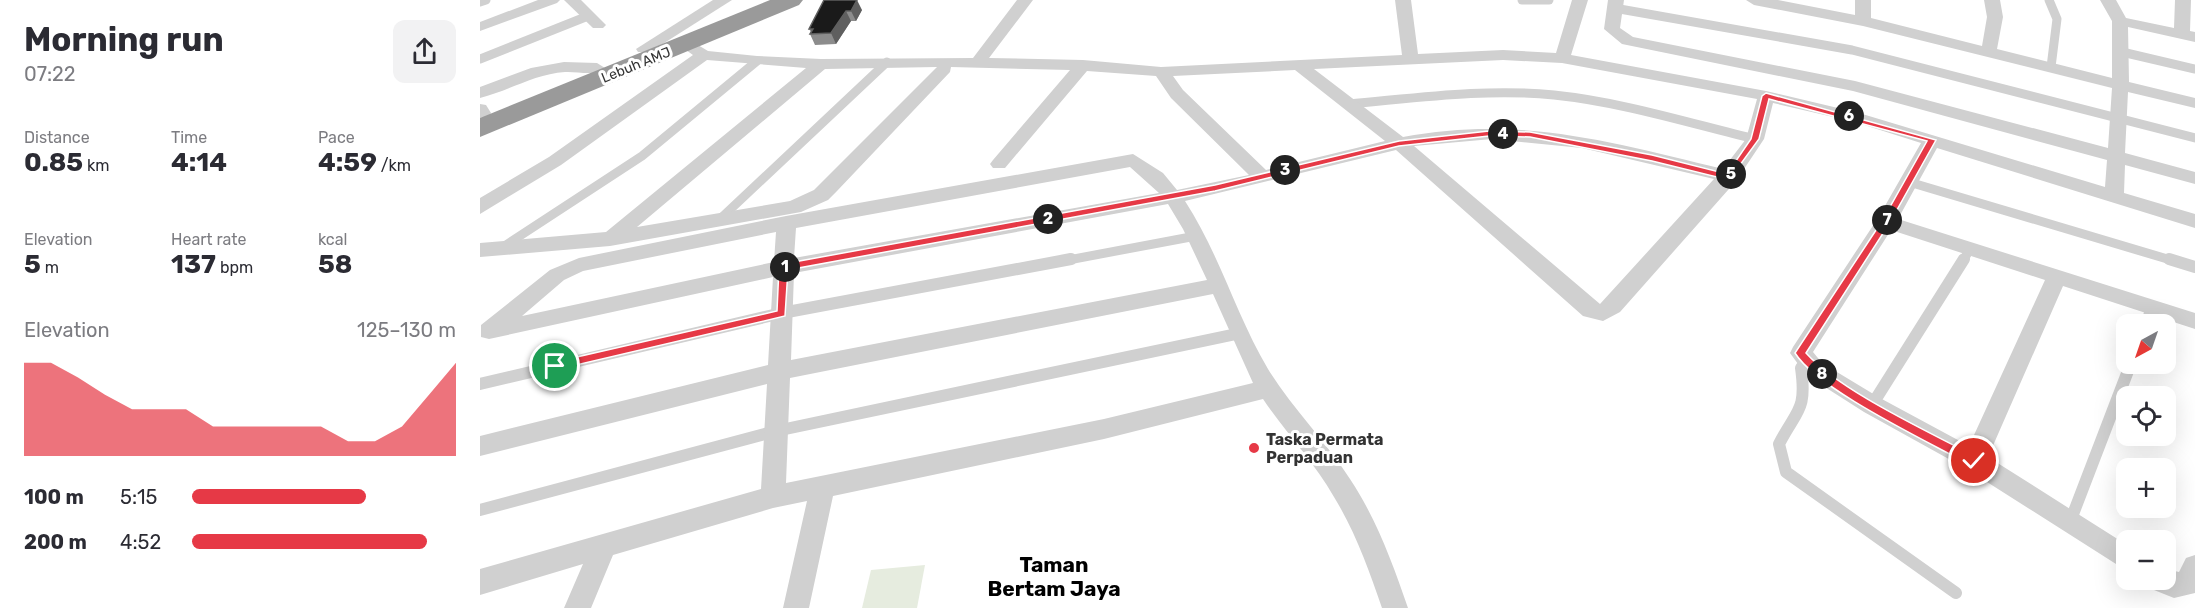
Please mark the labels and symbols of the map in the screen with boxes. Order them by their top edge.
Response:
street label: Lebuh AMJ [599,43,673,87]
pin: 6 [1834,101,1864,131]
pin: 4 [1488,119,1518,149]
pin: 3 [1270,155,1300,185]
pin: 5 [1716,159,1746,189]
pin: 2 [1033,204,1063,234]
pin: 7 [1872,205,1902,235]
pin: 1 [770,252,800,282]
north arrow [2116,314,2176,374]
pin [529,340,580,391]
pin: 8 [1807,359,1837,389]
place label: Taska Permata Perpaduan [1266,430,1383,467]
pin [1948,435,1999,486]
marker: Taska Permata Perpaduan [1247,441,1261,455]
district label: Taman Bertam Jaya [987,552,1121,601]

